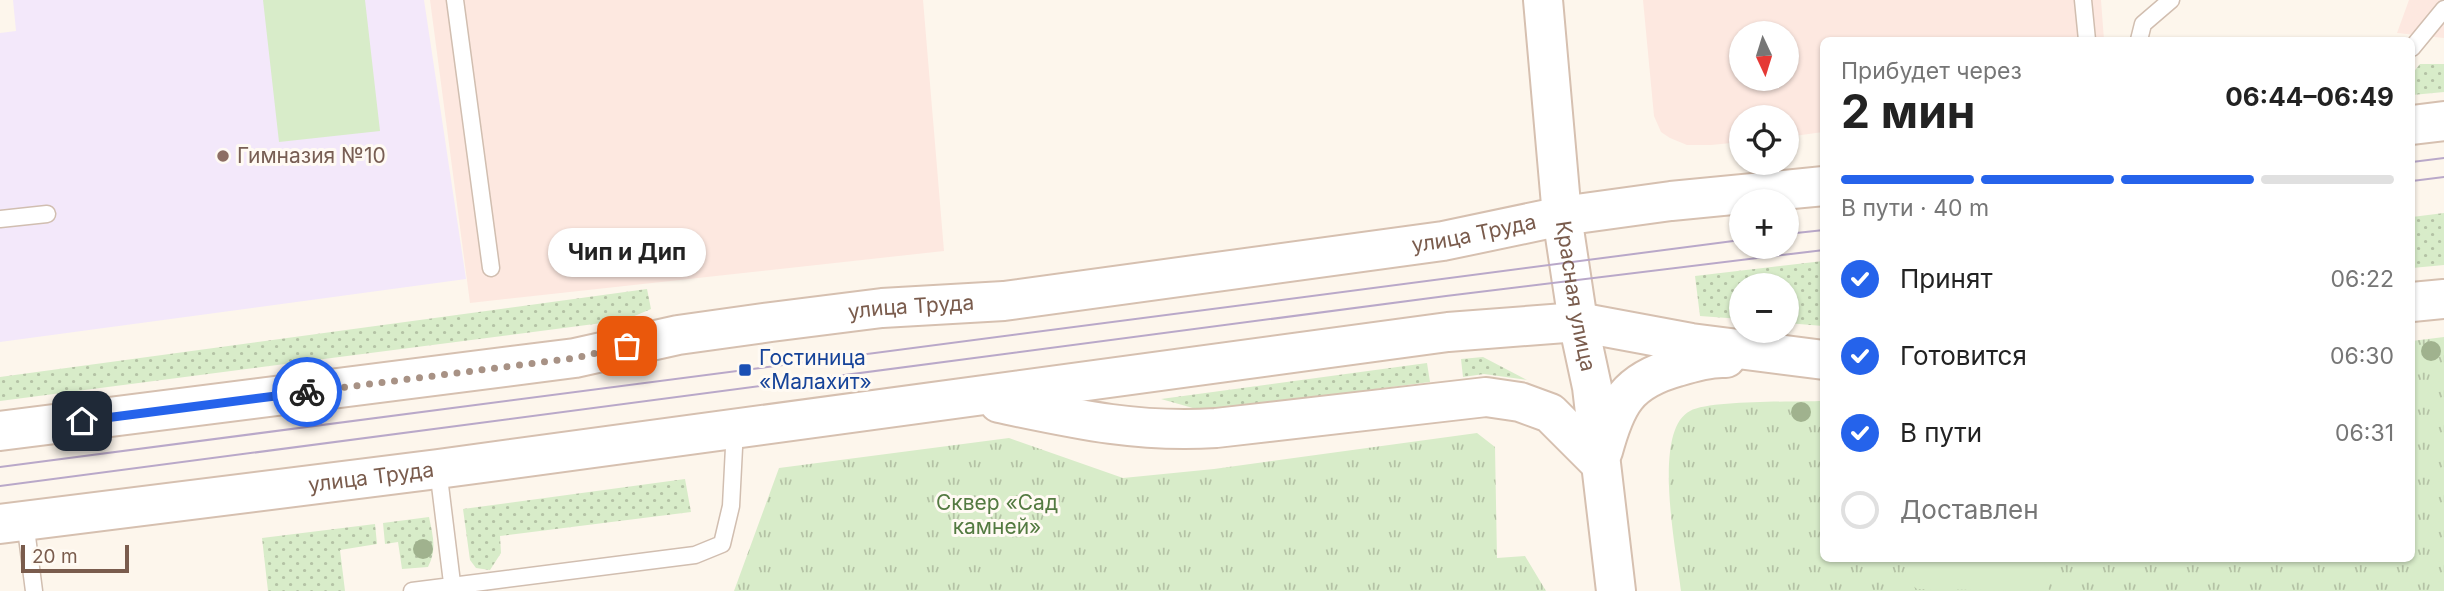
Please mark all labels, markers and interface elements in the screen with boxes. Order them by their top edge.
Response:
north arrow [1729,21,1799,91]
map controls [1729,21,1799,343]
text: Прибудет через [1841,57,2022,85]
text: 06:44–06:49 [2225,81,2394,112]
text: 2 мин [1841,83,1976,139]
button: locate [1729,105,1799,175]
place label: Гимназия №10 [237,143,386,168]
marker: Гимназия №10 [215,148,231,164]
button: + [1729,189,1799,259]
text: В пути · 40 m [1841,194,1989,222]
street label: улица Труда [1410,209,1538,257]
street label: Красная улица [1551,219,1601,374]
callout: Чип и Дип [548,227,706,276]
text: Чип и Дип [568,238,686,266]
icon: check [1841,260,1879,298]
text: Принят [1900,263,1993,294]
text: 06:22 [2331,265,2394,293]
button: − [1729,273,1799,343]
street label: улица Труда [847,290,975,324]
pin [597,316,657,376]
icon: bag [608,327,646,365]
icon: check [1841,337,1879,375]
text: Готовится [1900,340,2027,371]
text: 06:30 [2330,342,2394,370]
place label: Гостиница «Малахит» [759,345,872,394]
courier [272,357,342,427]
marker: Гостиница «Малахит» [737,362,753,378]
icon: bike [288,373,326,411]
pin [52,391,112,451]
icon: home [63,402,101,440]
icon: check [1841,414,1879,452]
text: В пути [1900,417,1982,448]
text: 06:31 [2335,419,2394,447]
street label: улица Труда [307,457,435,497]
park label: Сквер «Сад камней» [936,490,1058,539]
text: Доставлен [1900,494,2039,525]
scale bar [21,542,130,574]
text: 20 m [32,545,78,568]

